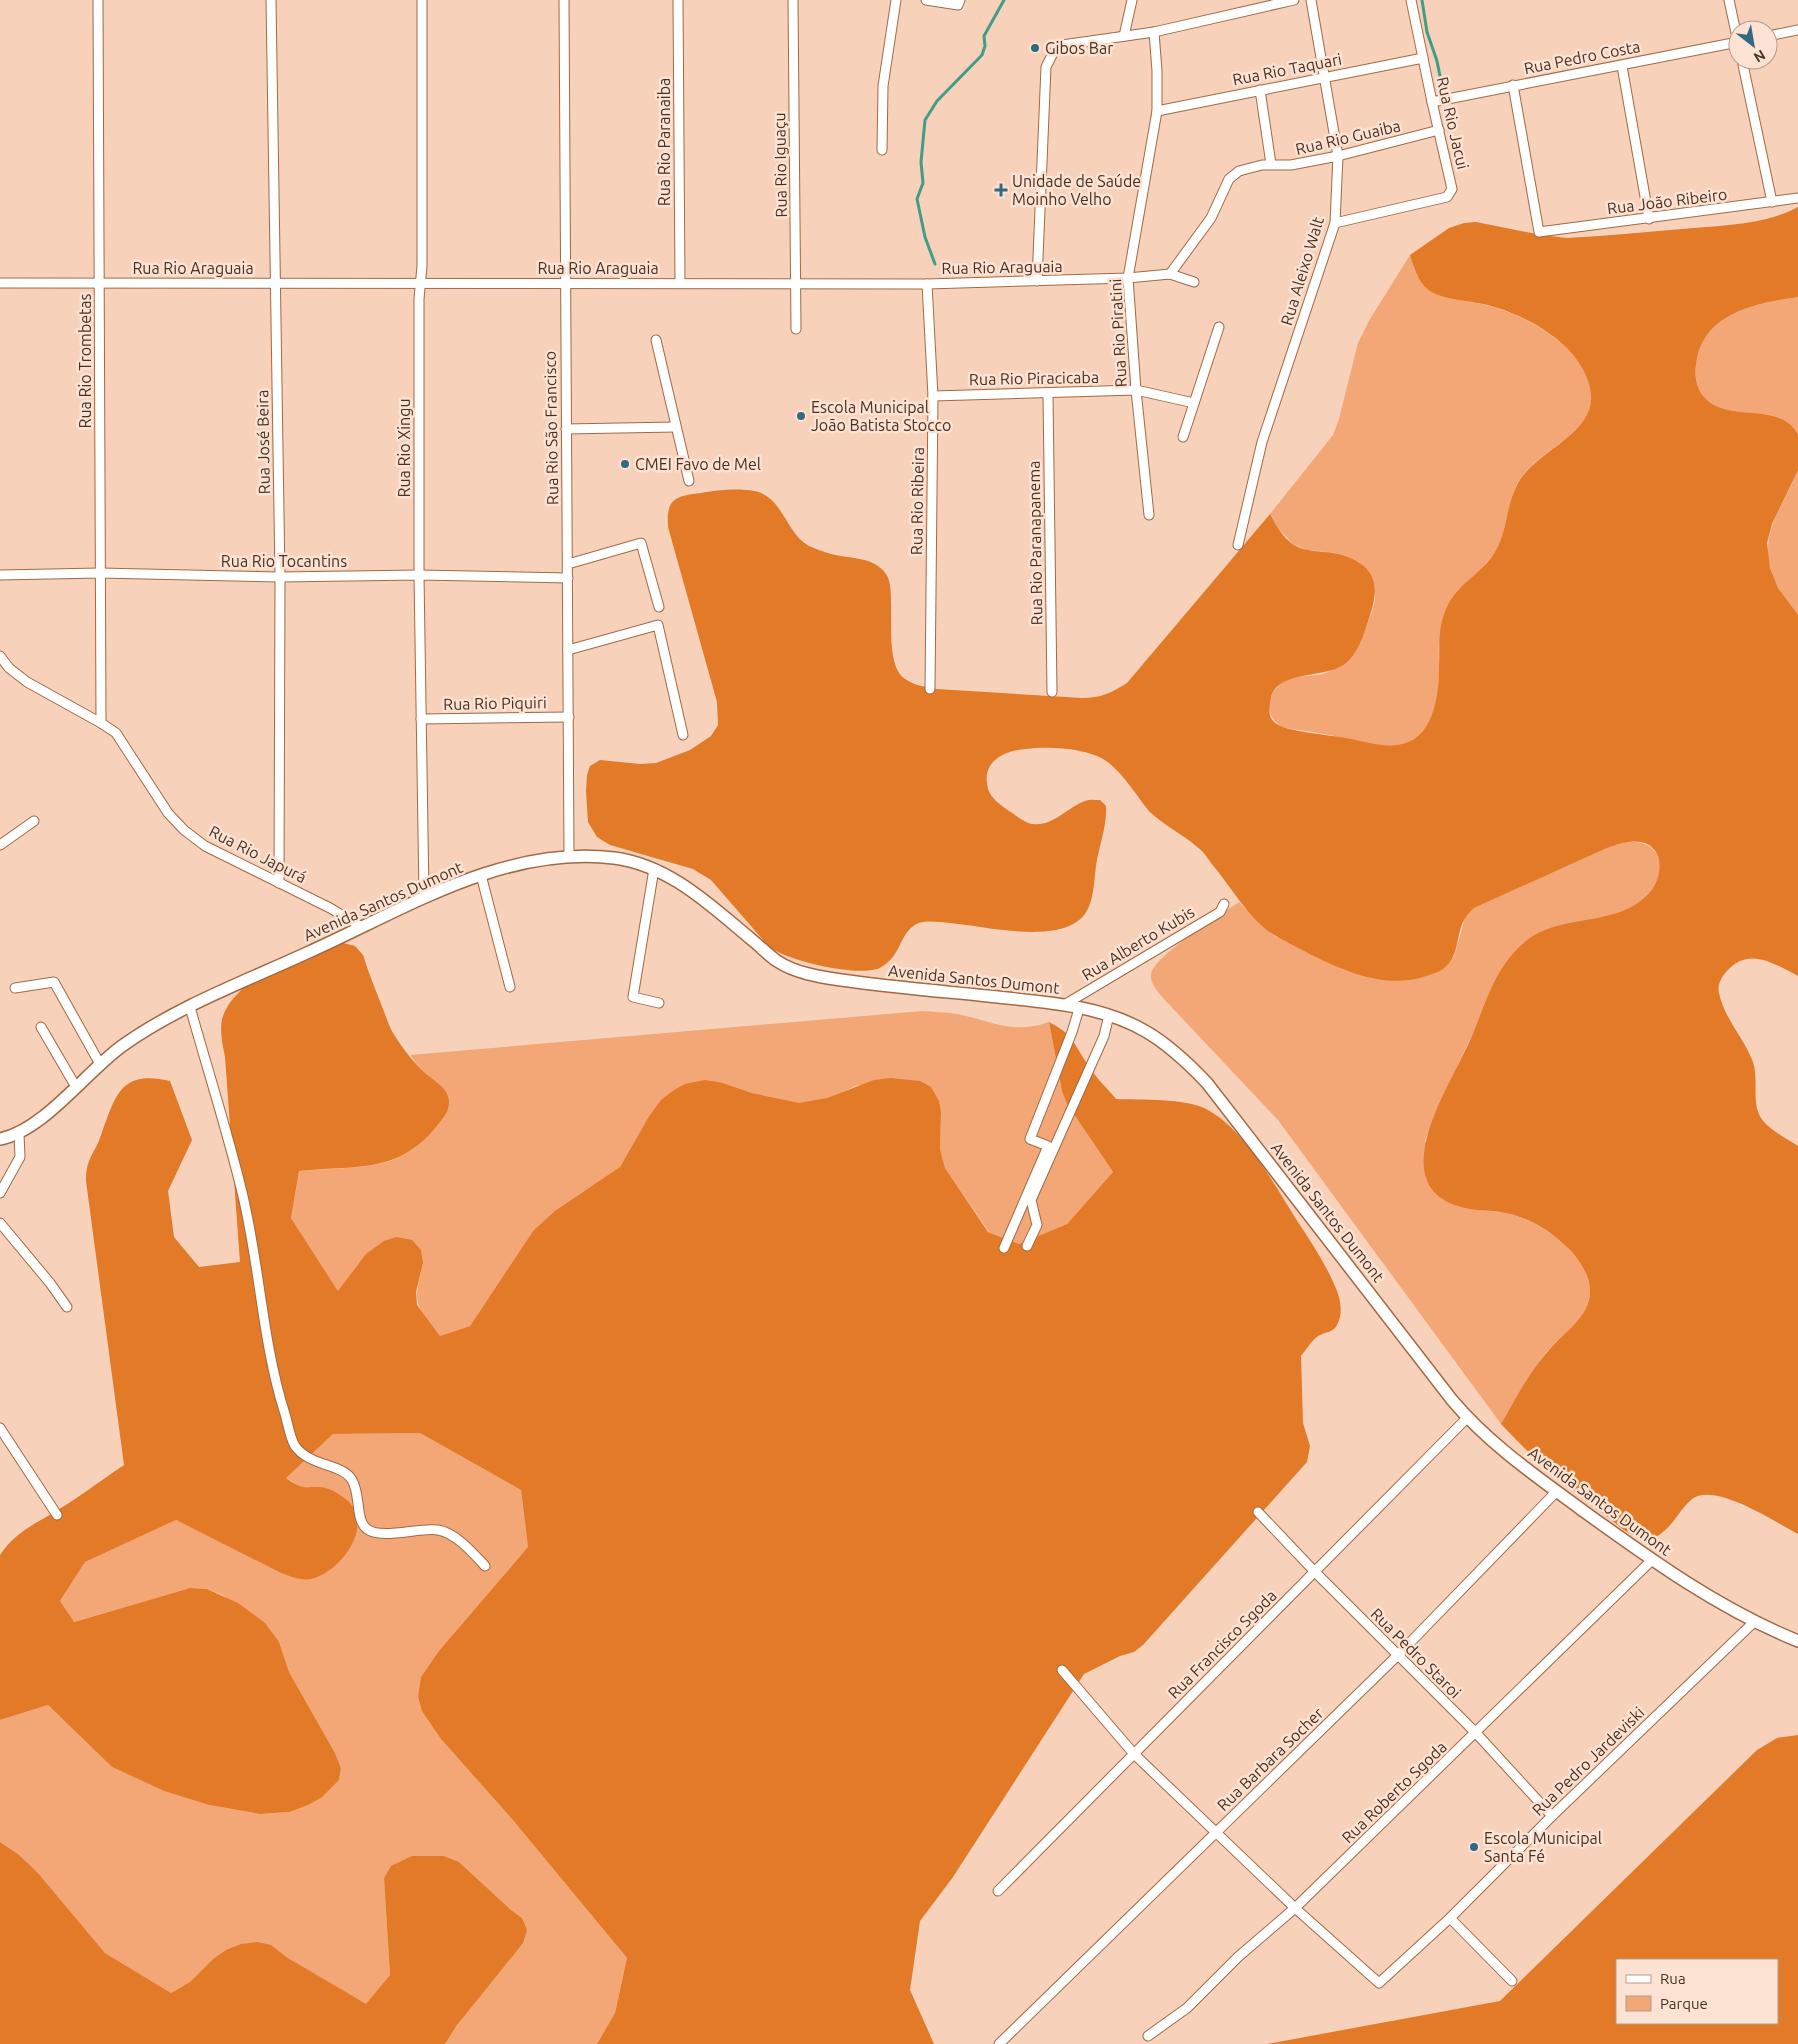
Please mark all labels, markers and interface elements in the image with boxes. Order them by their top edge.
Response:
north arrow [1728,20,1778,70]
street label: Rua Pedro Costa [1522,37,1642,77]
place label: Gibos Bar [1045,39,1113,57]
marker: Gibos Bar [1029,42,1041,54]
text: N [1751,47,1768,66]
street label: Rua Rio Taquari [1231,50,1343,88]
street label: Rua Rio Jacui [1434,75,1472,171]
street label: Rua Rio Paranaiba [655,78,673,206]
street label: Rua Rio Iguaçu [770,112,790,218]
street label: Rua Rio Guaiba [1294,116,1402,158]
place label: Unidade de Saúde Moinho Velho [1012,172,1141,208]
marker: Unidade de Saúde Moinho Velho [994,183,1008,197]
street label: Rua João Ribeiro [1606,185,1728,217]
street label: Rua Aleixo Walt [1277,214,1327,327]
street label: Rua Rio Araguaia [941,257,1063,277]
street label: Rua Rio Araguaia [132,259,254,277]
street label: Rua Rio Araguaia [537,259,659,277]
street label: Rua Rio Piratini [1106,278,1130,388]
street label: Rua Rio Trombetas [76,293,94,429]
street label: Rua Rio São Francisco [541,351,561,505]
street label: Rua Rio Piracicaba [969,368,1099,388]
street label: Rua José Beira [253,389,273,495]
street label: Rua Rio Xingu [395,398,413,498]
place label: Escola Municipal João Batista Stocco [811,398,951,434]
marker: Escola Municipal João Batista Stocco [795,410,807,422]
street label: Rua Rio Ribeira [907,447,927,555]
place label: CMEI Favo de Mel [635,455,761,473]
marker: CMEI Favo de Mel [619,458,631,470]
street label: Rua Rio Paranapanema [1025,460,1045,626]
street label: Rua Rio Tocantins [221,552,347,570]
street label: Rua Rio Piquiri [443,693,547,713]
street label: Rua Rio Japurá [206,822,310,886]
street label: Avenida Santos Dumont [301,857,466,944]
street label: Rua Alberto Kubis [1078,902,1198,984]
street label: Avenida Santos Dumont [887,961,1061,997]
street label: Avenida Santos Dumont [1268,1139,1388,1286]
street label: Avenida Santos Dumont [1525,1443,1675,1559]
street label: Rua Francisco Sgoda [1164,1586,1280,1702]
street label: Rua Pedro Staroi [1367,1604,1465,1702]
street label: Rua Pedro Jardeviski [1528,1703,1648,1819]
street label: Rua Barbara Socher [1213,1704,1327,1814]
street label: Rua Roberto Sgoda [1338,1737,1450,1847]
place label: Escola Municipal Santa Fé [1484,1829,1602,1865]
marker: Escola Municipal Santa Fé [1468,1841,1480,1853]
legend [1616,1959,1778,2024]
text: Rua [1660,1970,1686,1987]
text: Parque [1660,1995,1708,2012]

